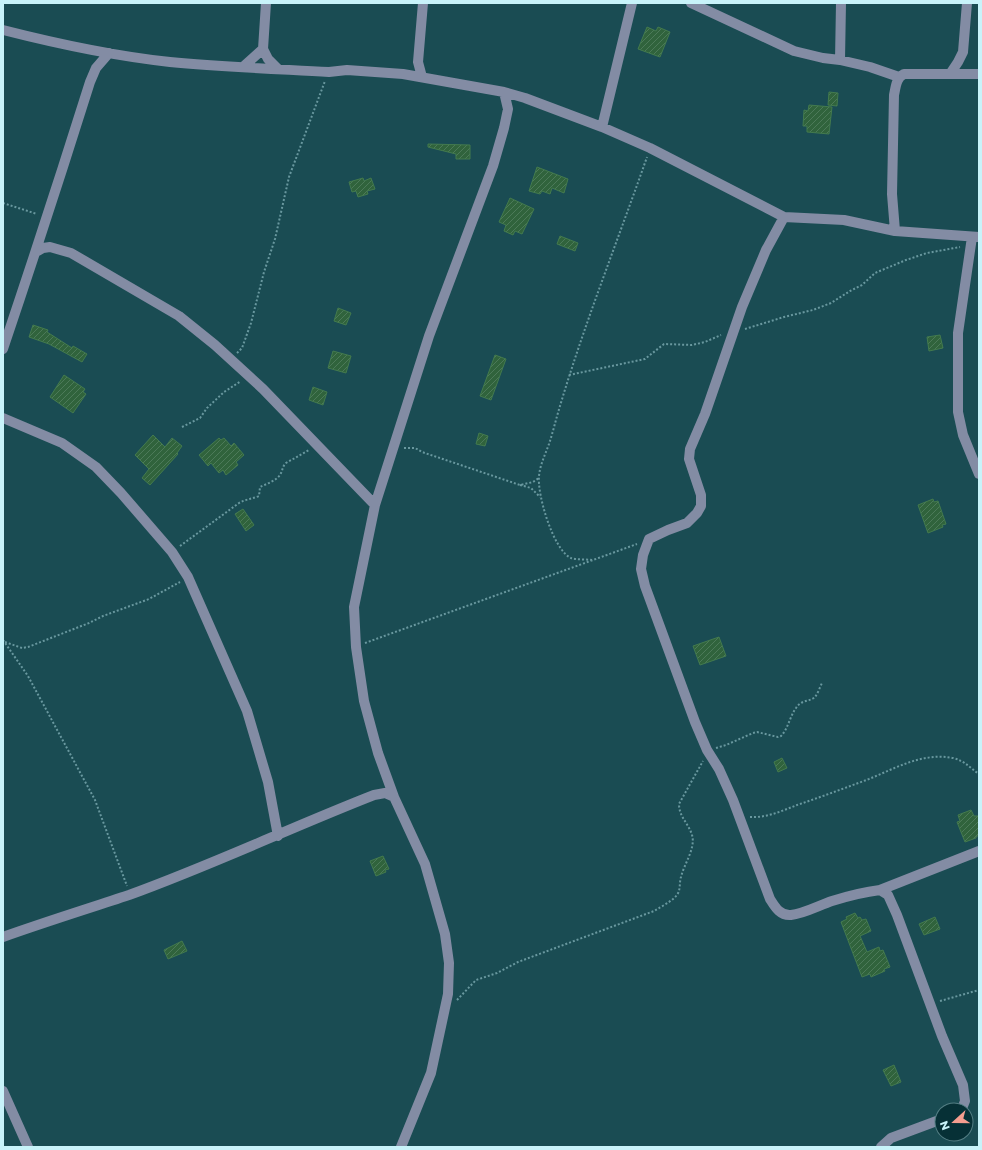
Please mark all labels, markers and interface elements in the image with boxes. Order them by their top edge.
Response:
north arrow [934,1102,974,1142]
text: N [937,1119,953,1132]

